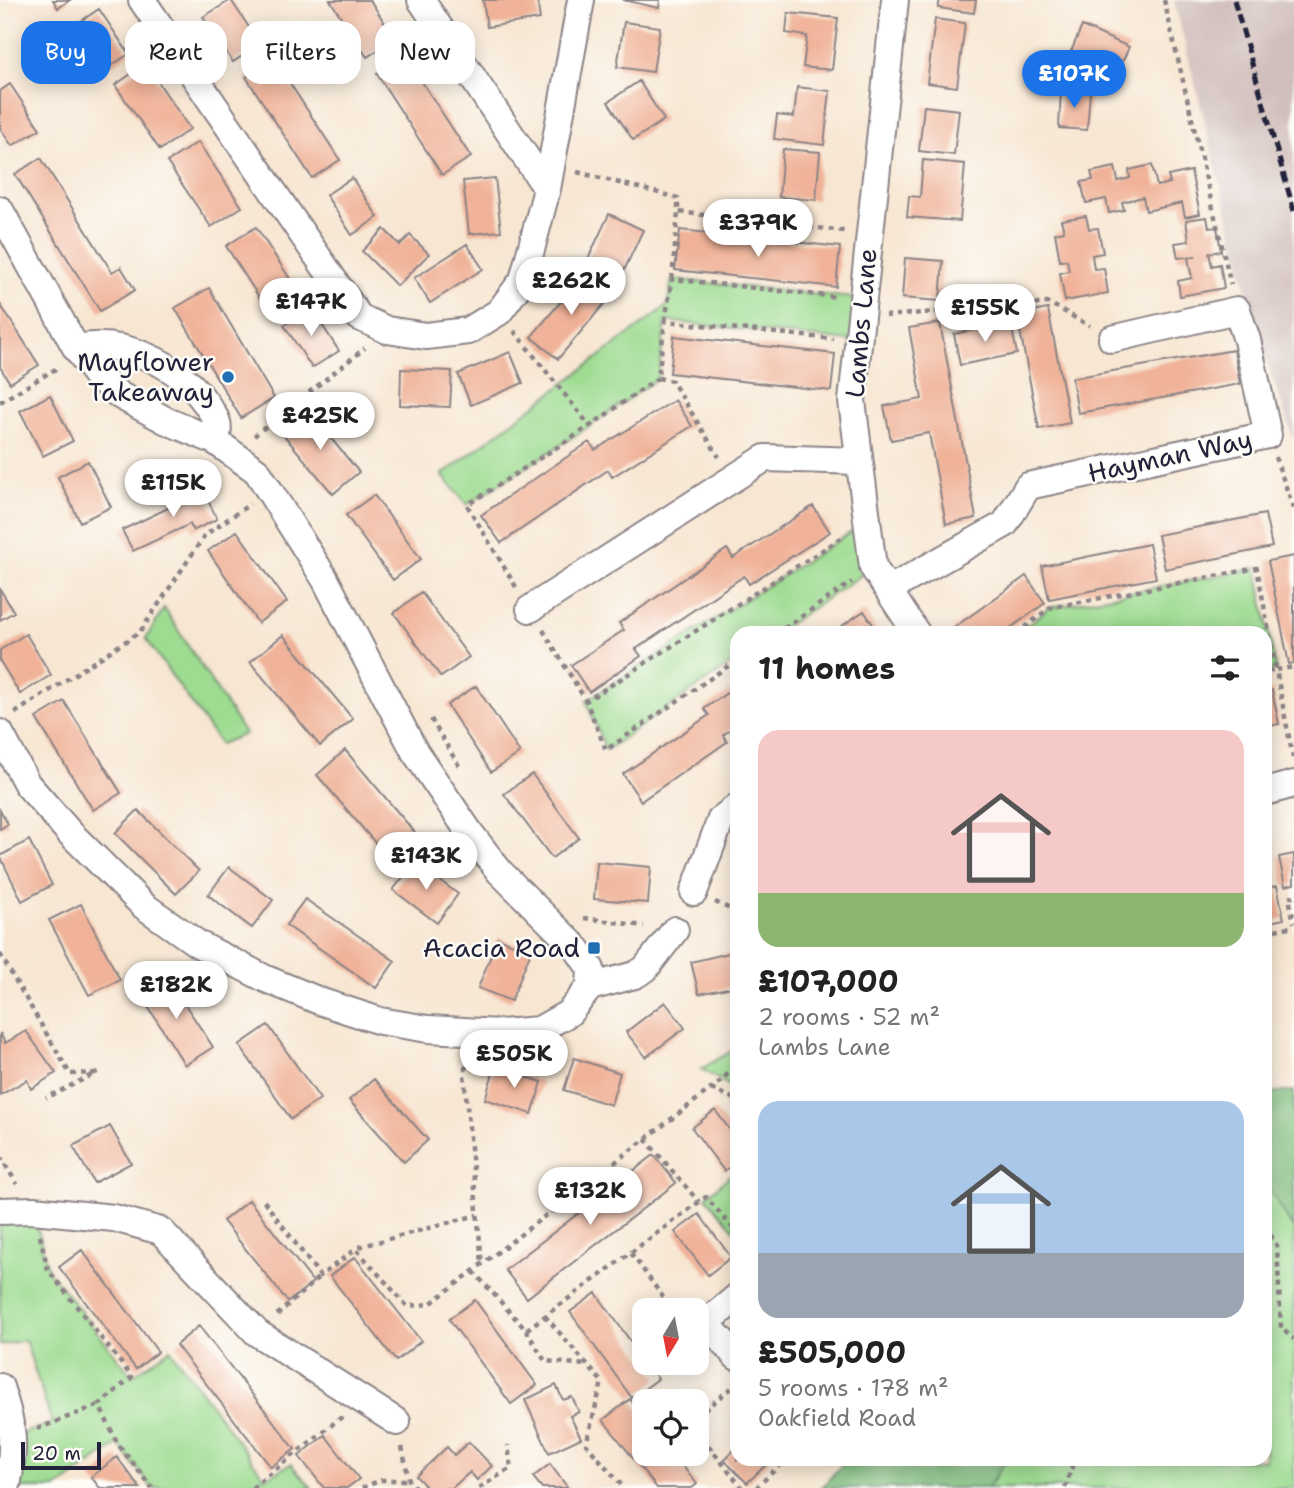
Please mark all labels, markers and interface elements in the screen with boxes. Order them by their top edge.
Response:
chip: Buy [21,21,111,84]
chip: Rent [125,21,227,84]
chip: Filters [241,21,361,84]
chip: New [375,21,475,84]
pin: £107K [1025,50,1123,110]
text: £107K [1038,58,1110,88]
pin: £379K [709,200,807,259]
text: £379K [719,207,797,237]
street label: Lambs Lane [837,247,884,399]
pin: £262K [522,258,620,317]
text: £262K [532,265,610,295]
pin: £147K [262,278,360,338]
pin: £155K [936,284,1034,344]
text: £147K [275,286,347,316]
text: £155K [950,292,1020,322]
place label: Mayflower Takeaway [77,344,214,409]
marker: Mayflower Takeaway [220,369,236,385]
pin: £425K [271,392,369,452]
text: £425K [282,400,358,430]
street label: Hayman Way [1084,421,1255,490]
pin: £115K [124,460,222,519]
text: £115K [141,467,205,497]
text: 11 homes [758,648,895,689]
icon: filters [1206,649,1244,687]
icon: home [938,775,1064,901]
pin: £143K [377,832,475,892]
text: £143K [390,840,462,870]
place label: Acacia Road [423,930,580,965]
marker: Acacia Road [586,940,602,956]
text: £107,000 [758,961,899,1002]
pin: £182K [127,962,225,1021]
text: £182K [140,969,212,999]
text: 2 rooms · 52 m² [758,1002,940,1032]
pin: £505K [465,1030,563,1090]
text: Lambs Lane [758,1032,891,1062]
text: £505K [476,1038,552,1068]
icon: home [938,1146,1064,1272]
pin: £132K [541,1168,639,1227]
text: £132K [554,1175,626,1205]
north arrow [632,1298,709,1376]
map controls [632,1298,709,1466]
text: £505,000 [758,1332,906,1373]
text: 5 rooms · 178 m² [758,1373,949,1403]
button: locate [632,1389,709,1466]
text: Oakfield Road [758,1403,916,1433]
scale bar [21,1439,102,1471]
text: 20 m [32,1441,81,1466]

